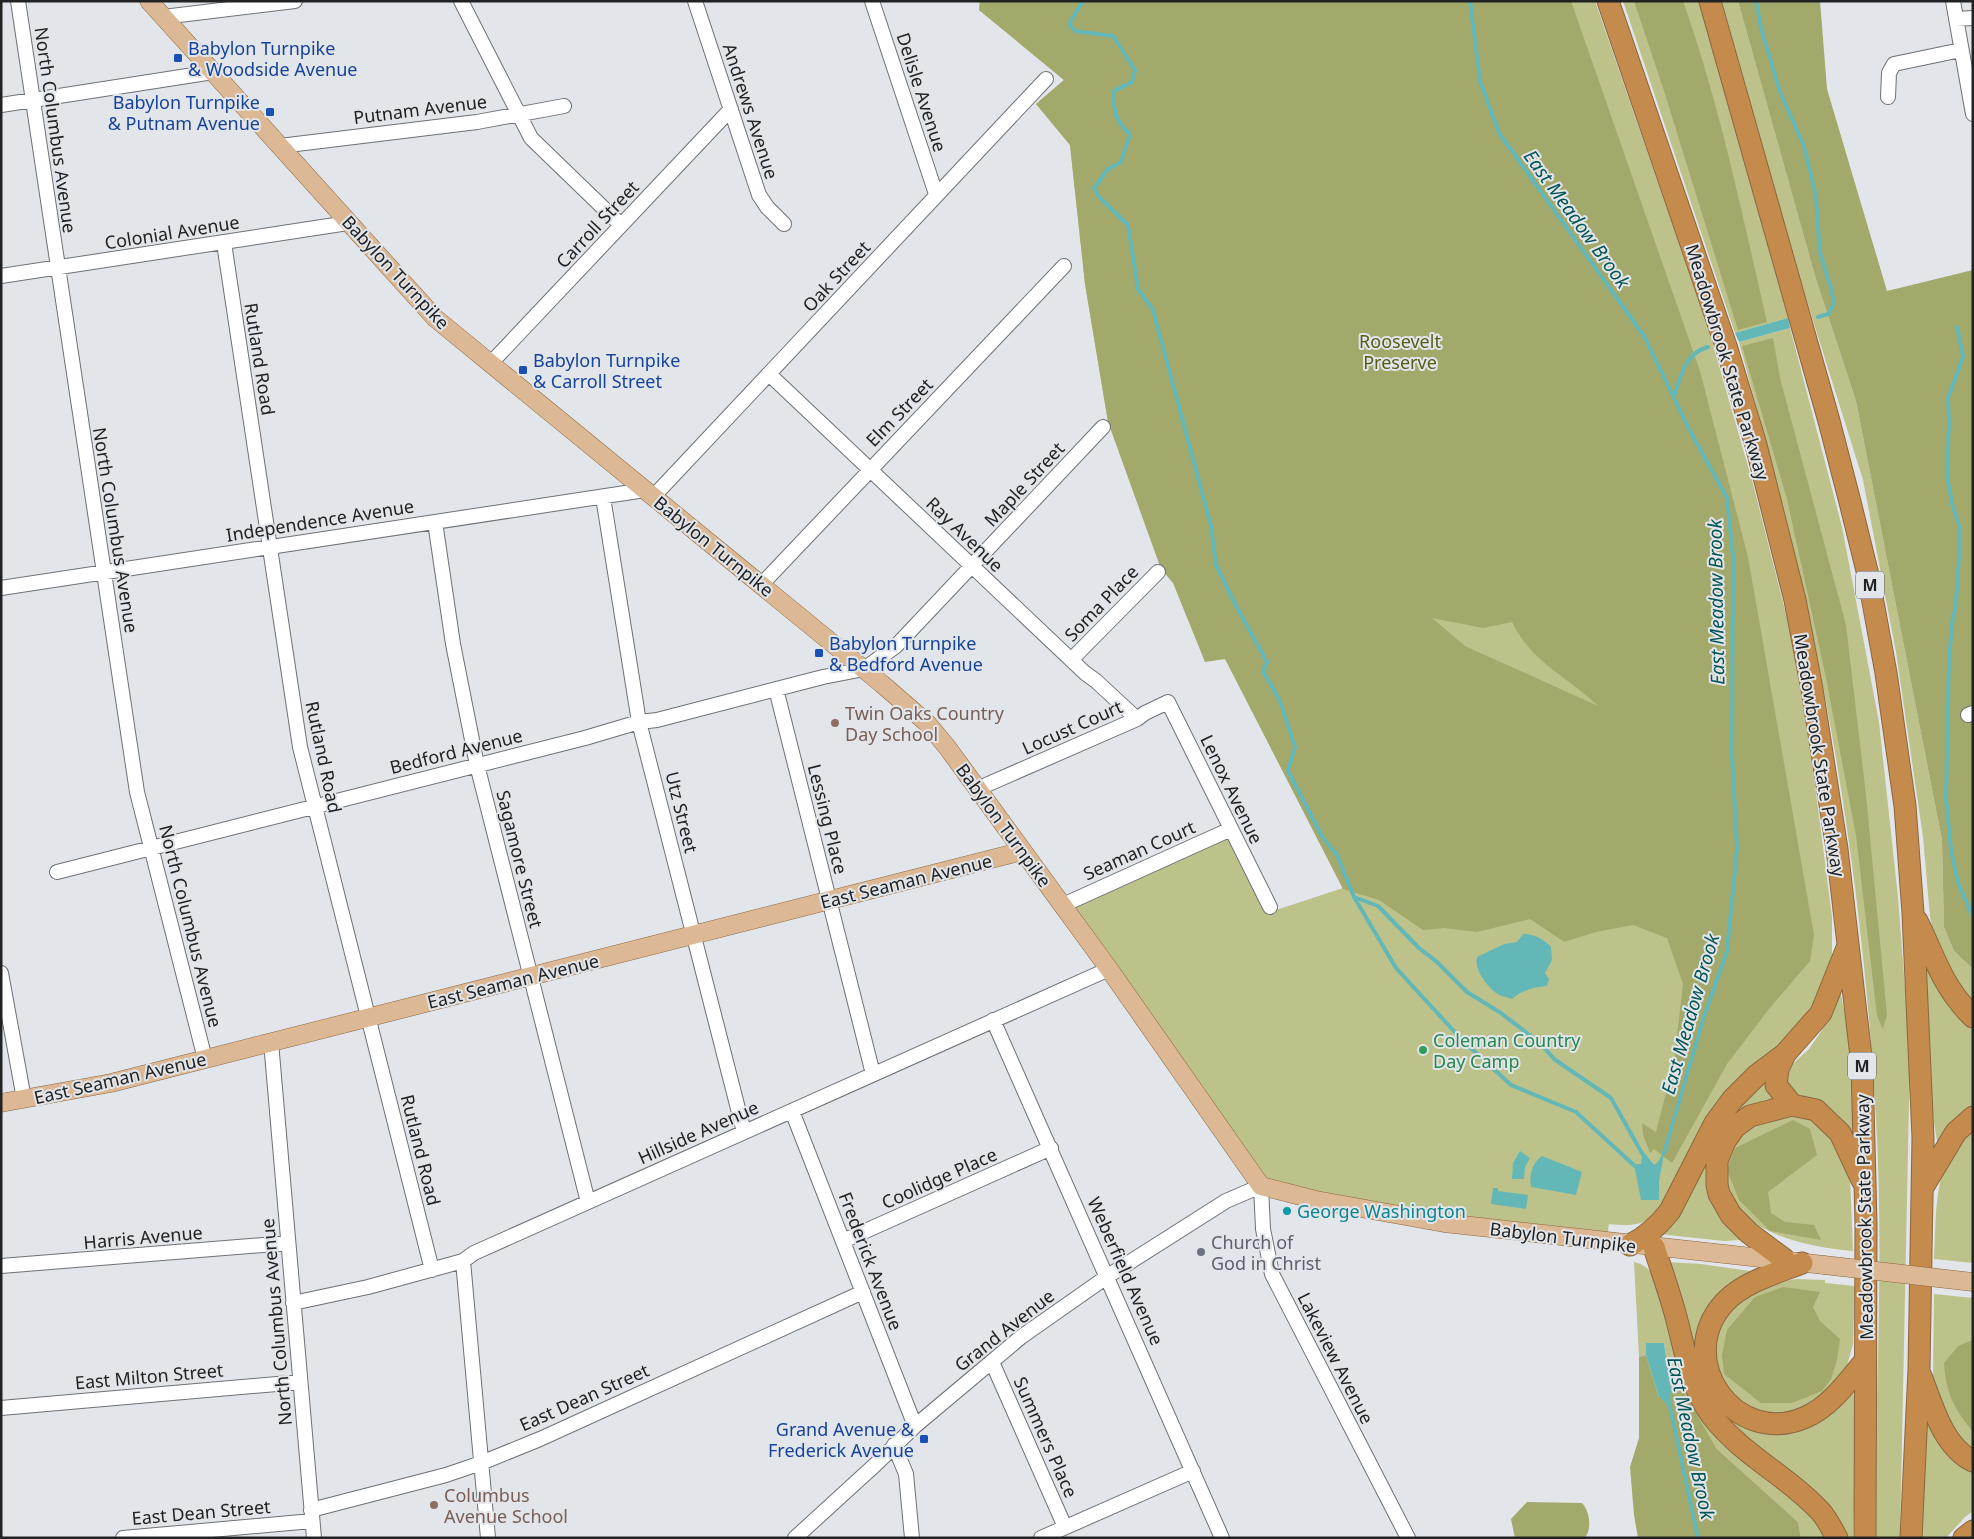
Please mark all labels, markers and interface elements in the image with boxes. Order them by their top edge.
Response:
street label: North Columbus Avenue [30,25,82,235]
street label: Delisle Avenue [891,29,953,155]
place label: Babylon Turnpike & Woodside Avenue [188,36,357,81]
street label: Andrews Avenue [718,40,784,182]
marker: Babylon Turnpike & Woodside Avenue [172,52,184,64]
street label: Putnam Avenue [352,89,488,129]
place label: Babylon Turnpike & Putnam Avenue [108,90,260,135]
marker: Babylon Turnpike & Putnam Avenue [264,106,276,118]
water label: East Meadow Brook [1518,144,1637,294]
street label: Carroll Street [550,175,644,273]
street label: Colonial Avenue [103,209,241,255]
street label: Babylon Turnpike [337,210,455,334]
street label: Oak Street [797,235,875,317]
street label: Meadowbrook State Parkway [1681,241,1776,484]
street label: Rutland Road [239,301,281,417]
park label: Roosevelt Preserve [1359,329,1441,374]
place label: Babylon Turnpike & Carroll Street [533,348,680,393]
marker: Babylon Turnpike & Carroll Street [517,364,529,376]
street label: Elm Street [860,372,938,451]
street label: North Columbus Avenue [88,425,144,635]
street label: Maple Street [979,436,1070,531]
street label: Babylon Turnpike [649,490,779,602]
street label: Ray Avenue [921,491,1009,577]
street label: Independence Avenue [224,493,416,547]
water label: East Meadow Brook [1702,518,1730,685]
street label: Soma Place [1059,560,1143,646]
road number: M [1856,572,1884,598]
place label: Babylon Turnpike & Bedford Avenue [829,631,983,676]
street label: Meadowbrook State Parkway [1789,632,1851,879]
marker: Babylon Turnpike & Bedford Avenue [813,647,825,659]
street label: Locust Court [1018,694,1126,760]
street label: Rutland Road [300,699,348,815]
place label: Twin Oaks Country Day School [845,701,1005,746]
marker: Twin Oaks Country Day School [829,717,841,729]
street label: Bedford Avenue [387,723,525,779]
street label: Lenox Avenue [1195,730,1269,848]
street label: Babylon Turnpike [951,758,1057,892]
street label: Lessing Place [803,761,853,877]
street label: Utz Street [660,769,704,856]
street label: Sagamore Street [491,788,549,931]
street label: Seaman Court [1079,814,1199,885]
street label: North Columbus Avenue [154,822,228,1030]
street label: East Seaman Avenue [818,848,994,914]
water label: East Meadow Brook [1655,930,1725,1097]
street label: East Seaman Avenue [425,948,601,1014]
place label: Coleman Country Day Camp [1433,1028,1581,1073]
marker: Coleman Country Day Camp [1417,1044,1429,1056]
street label: East Seaman Avenue [32,1047,208,1109]
road number: M [1848,1052,1876,1080]
street label: Rutland Road [396,1092,446,1208]
street label: Meadowbrook State Parkway [1850,1093,1878,1340]
street label: Hillside Avenue [634,1095,762,1169]
street label: Coolidge Place [878,1142,1000,1214]
street label: Frederick Avenue [834,1189,908,1333]
street label: Weberfield Avenue [1083,1193,1169,1349]
place label: George Washington [1297,1199,1466,1223]
marker: George Washington [1281,1205,1293,1217]
street label: Babylon Turnpike [1488,1216,1638,1258]
street label: North Columbus Avenue [255,1217,297,1427]
street label: Harris Avenue [82,1220,204,1254]
place label: Church of God in Christ [1211,1230,1321,1275]
marker: Church of God in Christ [1195,1246,1207,1258]
street label: Grand Avenue [949,1283,1059,1377]
street label: Lakeview Avenue [1292,1288,1380,1428]
water label: East Meadow Brook [1661,1354,1721,1522]
street label: East Dean Street [515,1357,653,1436]
street label: East Milton Street [74,1358,225,1394]
street label: Summers Place [1009,1373,1083,1501]
place label: Grand Avenue & Frederick Avenue [768,1417,915,1462]
marker: Grand Avenue & Frederick Avenue [918,1433,930,1445]
place label: Columbus Avenue School [444,1483,568,1528]
street label: East Dean Street [131,1494,272,1530]
marker: Columbus Avenue School [428,1499,440,1511]

